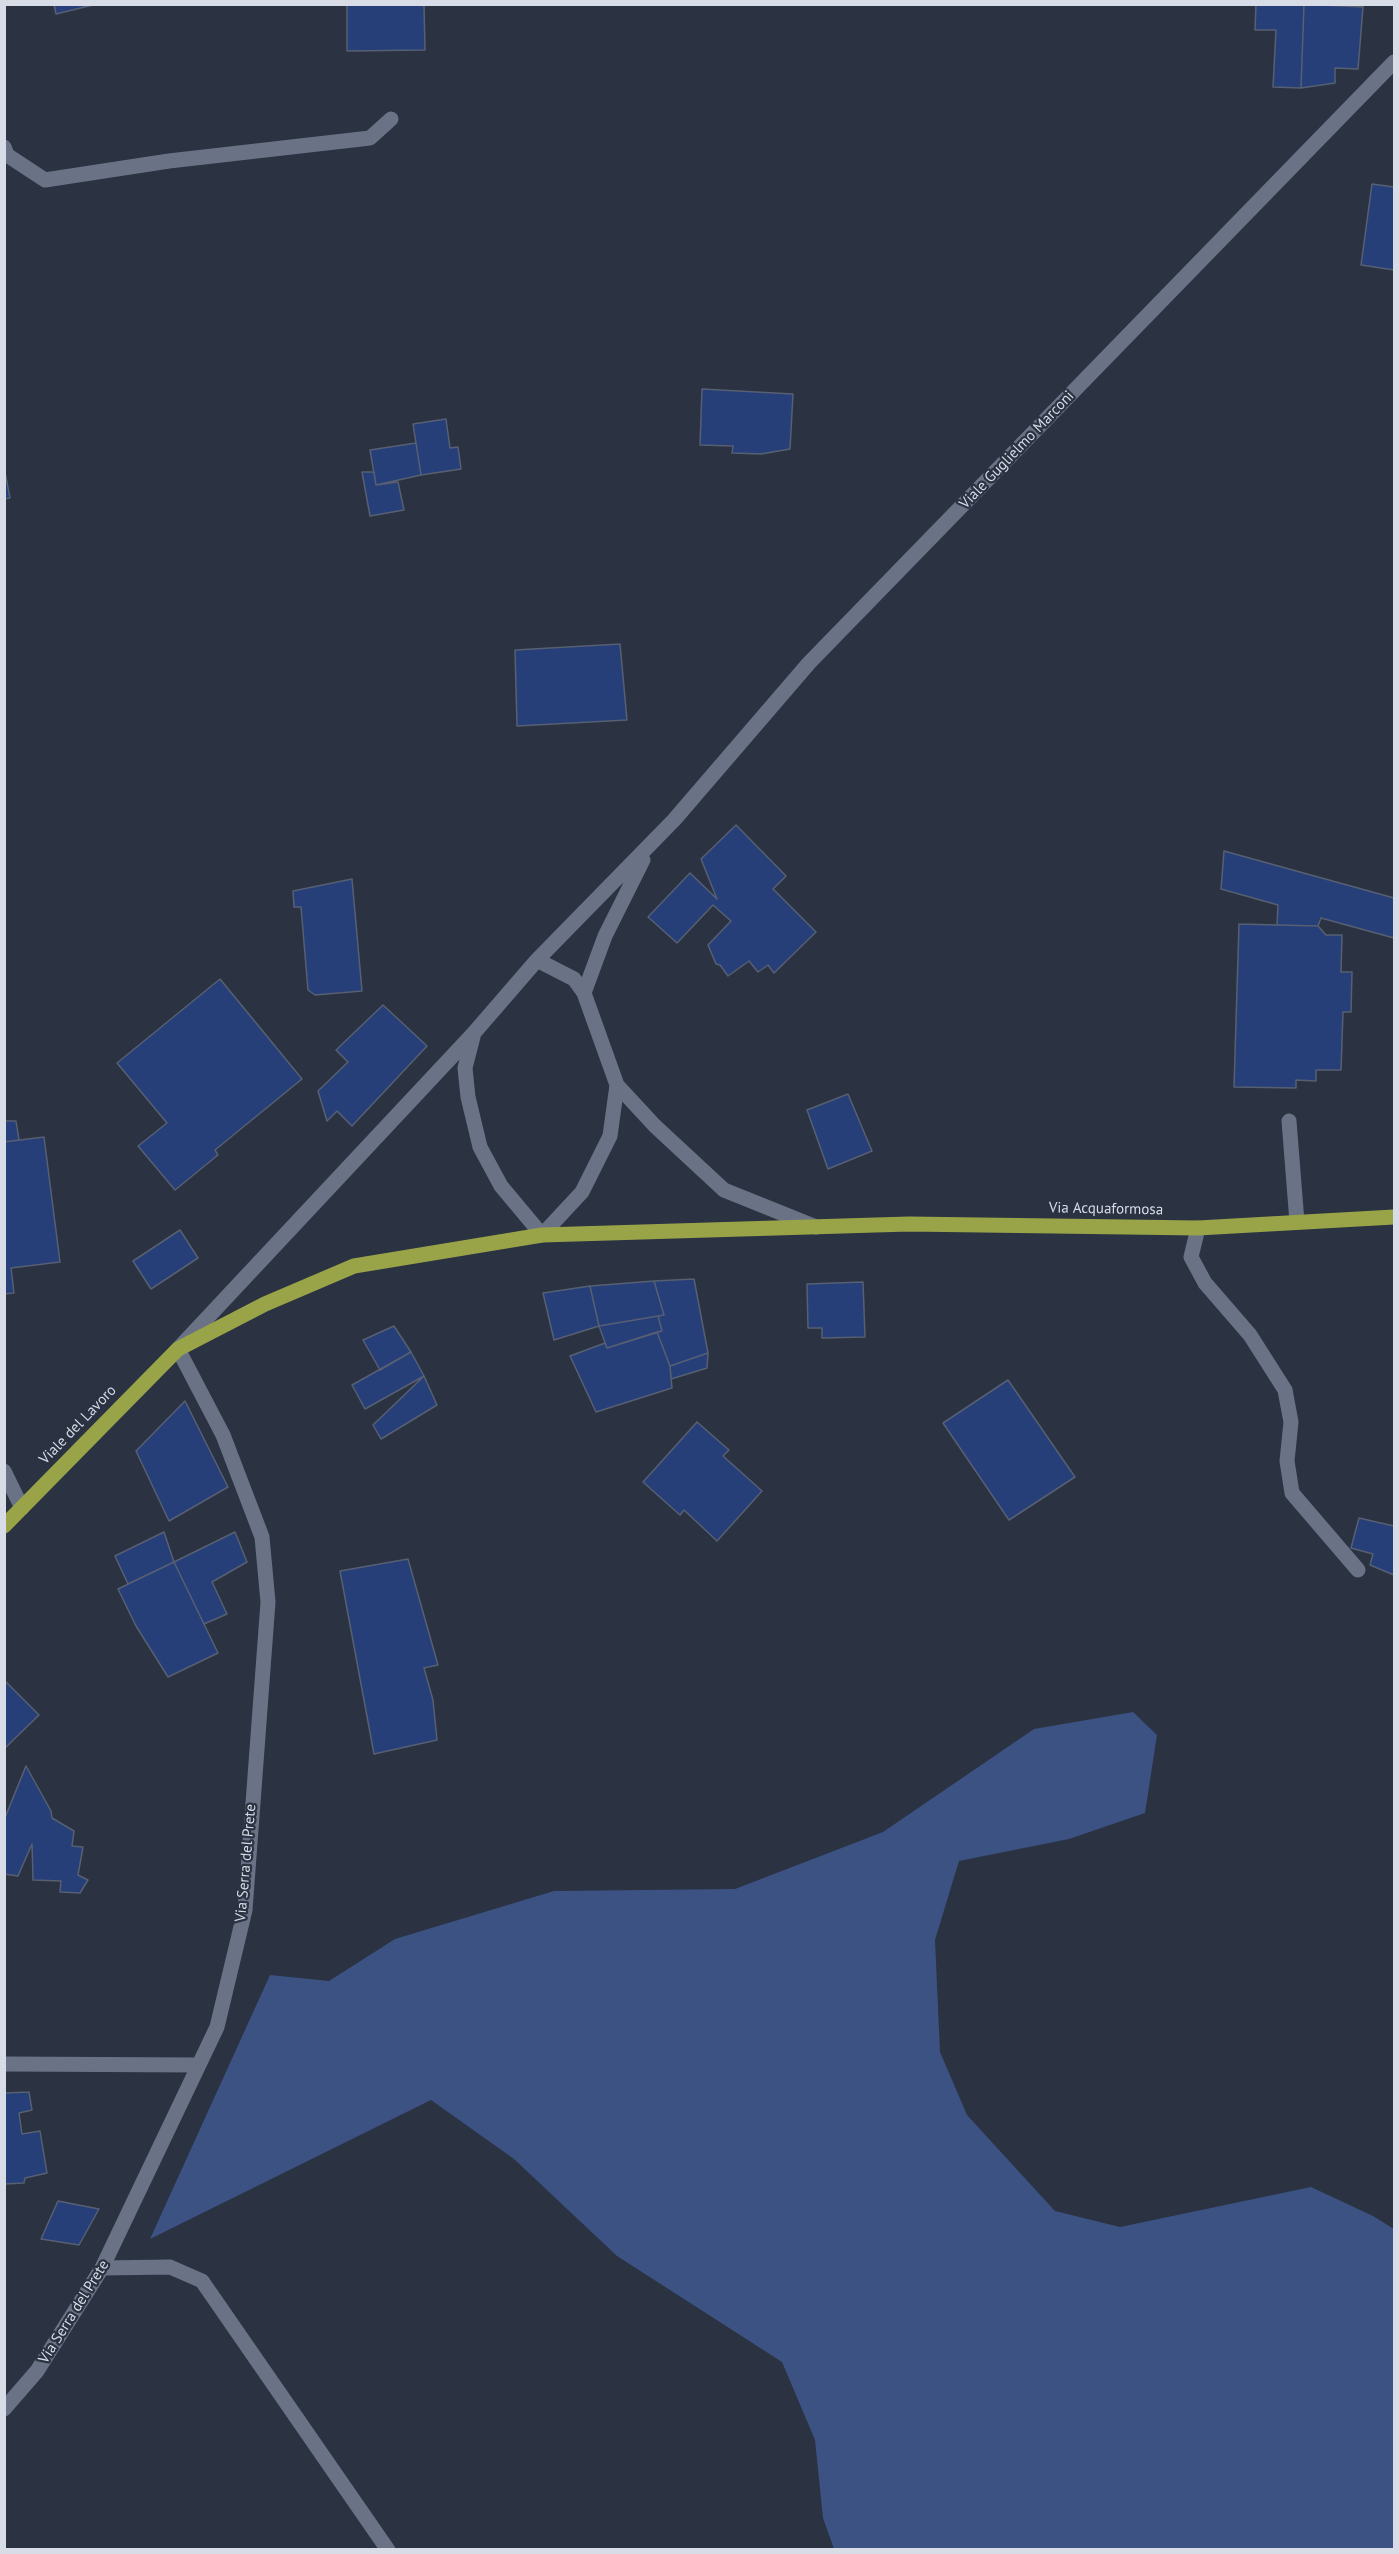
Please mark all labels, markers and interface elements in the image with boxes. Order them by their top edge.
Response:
street label: Viale Guglielmo Marconi [956,387,1078,513]
street label: Via Acquaformosa [1049,1199,1163,1219]
street label: Viale del Lavoro [36,1382,120,1468]
street label: Via Serra del Prete [232,1803,260,1923]
street label: Via Serra del Prete [35,2257,113,2367]

